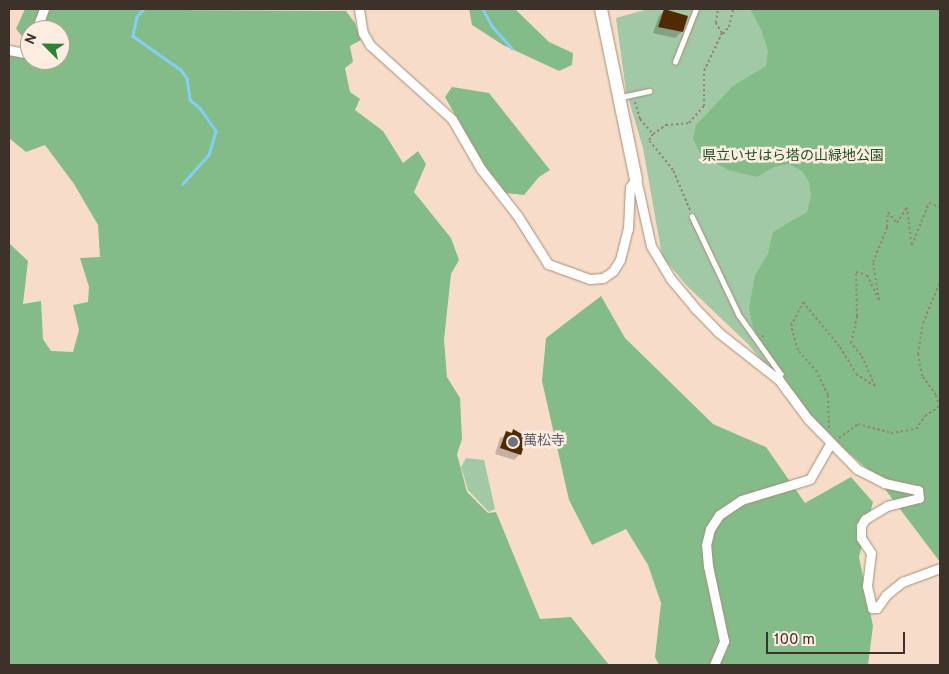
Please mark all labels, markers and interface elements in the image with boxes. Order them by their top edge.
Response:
north arrow [20,20,70,70]
text: N [22,31,41,47]
park label: 県立いせはら塔の山緑地公園 [702,149,884,165]
place label: 萬松寺 [523,434,565,450]
marker: 萬松寺 [507,436,519,448]
scale bar [769,622,908,654]
text: 100 m [774,631,815,650]

